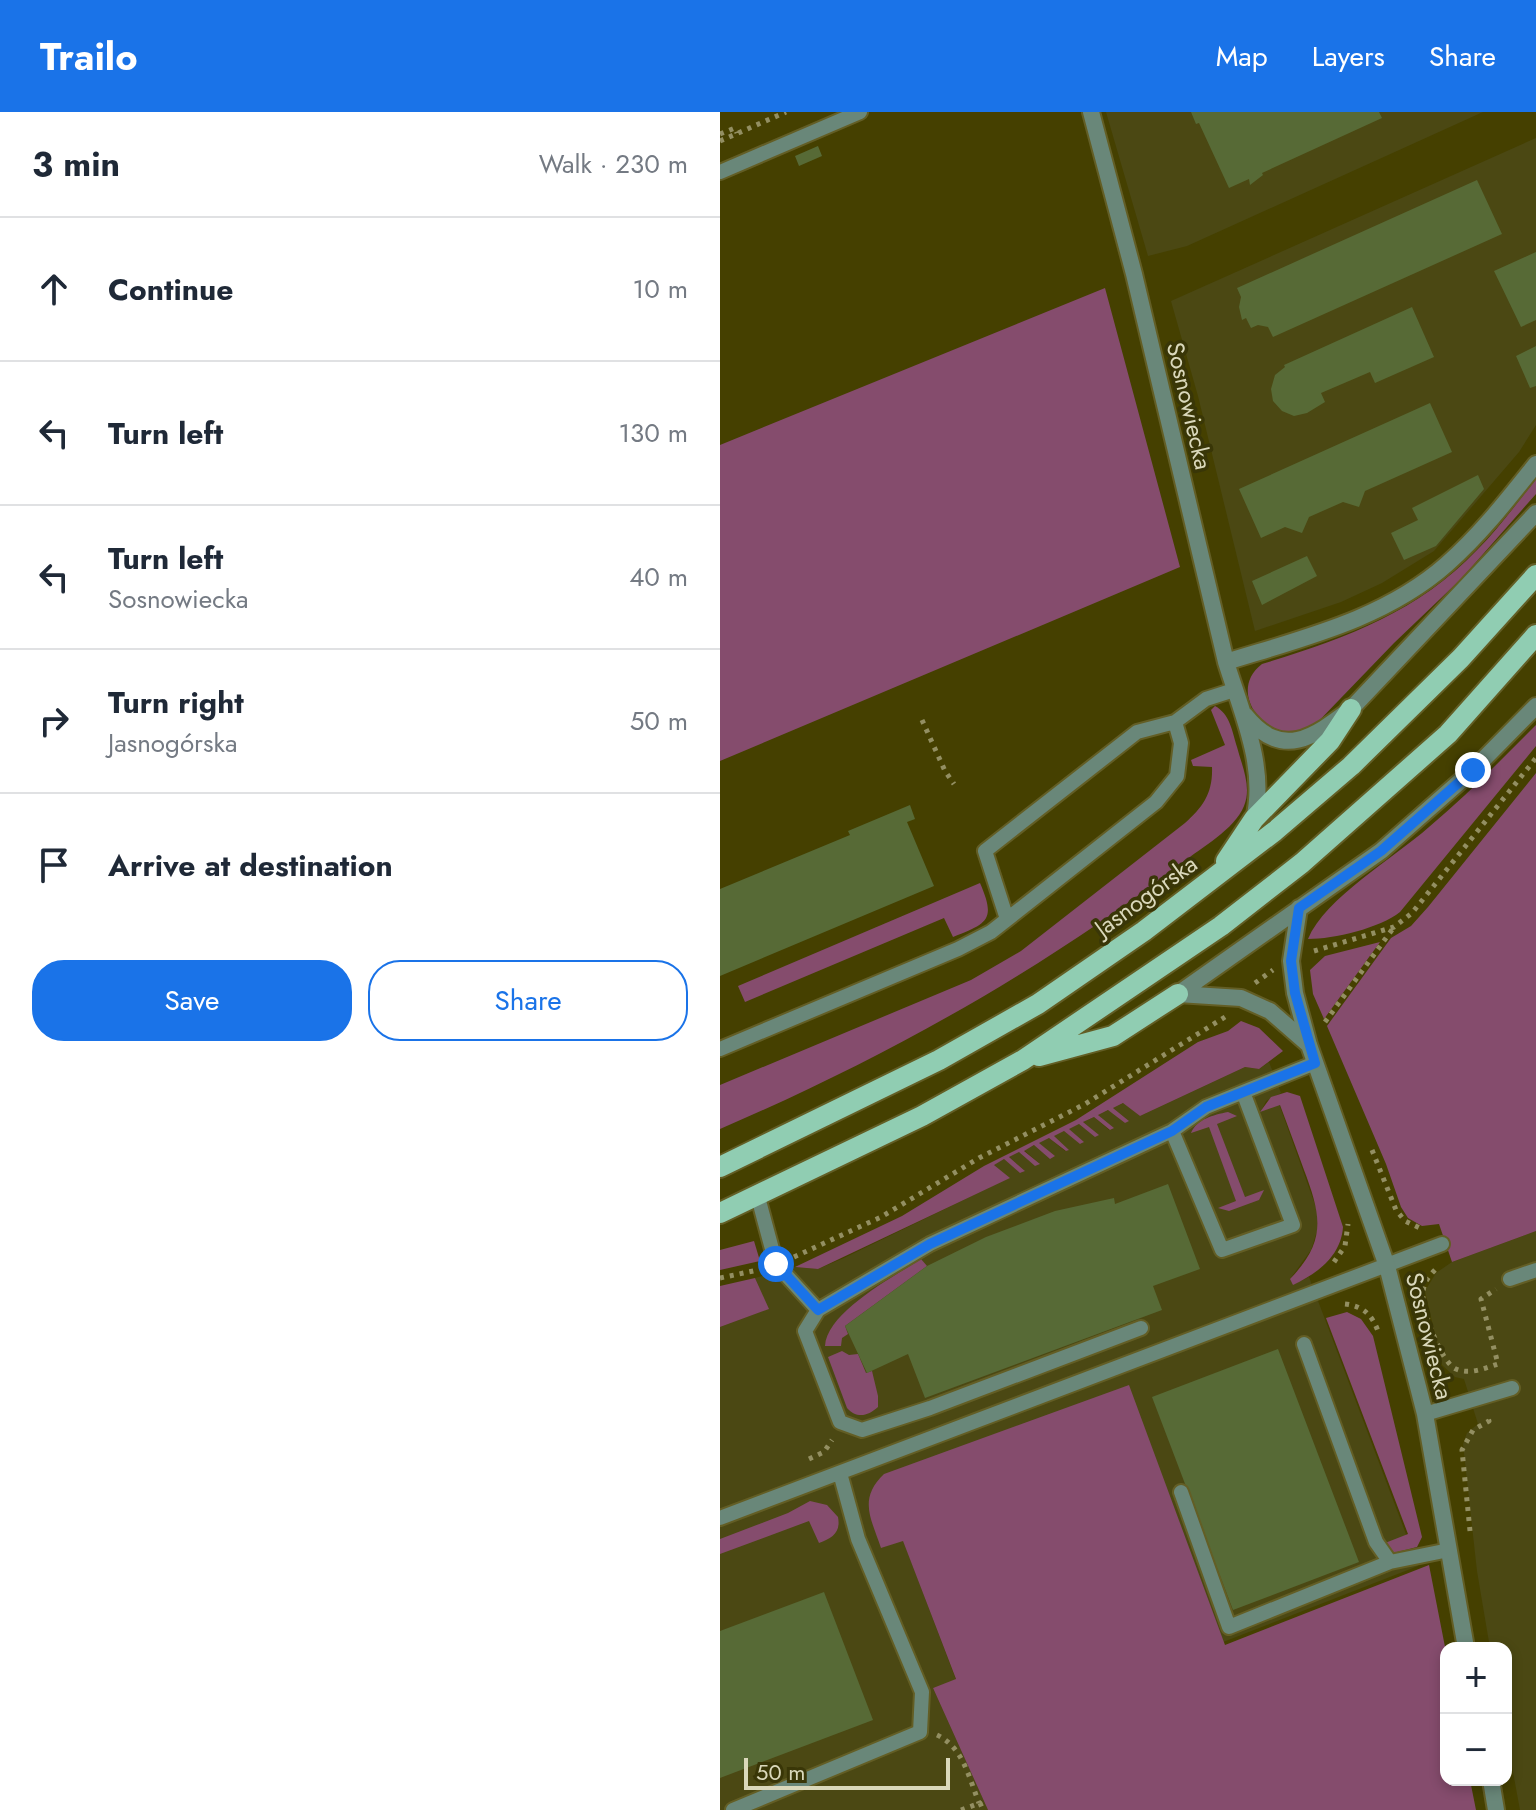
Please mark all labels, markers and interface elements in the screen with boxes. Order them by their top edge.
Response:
text: Trailo [40,29,138,84]
text: Map [1216,36,1268,77]
text: Layers [1312,36,1385,77]
text: Share [1429,36,1496,77]
text: 3 min [32,140,120,189]
text: Walk · 230 m [539,145,688,183]
icon: ahead [32,267,76,311]
text: Continue [108,268,234,311]
text: 10 m [633,270,688,308]
street label: Sosnowiecka [1158,339,1221,473]
icon: left [32,411,76,455]
text: Turn left [108,412,223,455]
text: 130 m [618,414,688,452]
text: Turn left [108,537,223,580]
icon: left [32,555,76,599]
text: 40 m [629,558,688,596]
text: Sosnowiecka [108,580,249,618]
text: Turn right [108,681,244,724]
icon: right [32,699,76,743]
text: 50 m [630,702,688,740]
text: Jasnogórska [108,724,237,762]
route end [1455,752,1491,788]
icon: arrive [32,843,76,887]
text: Arrive at destination [108,844,393,887]
street label: Jasnogórska [1085,846,1204,947]
button: Save [32,960,352,1041]
button: Share [368,960,688,1041]
route start [758,1246,794,1282]
street label: Sosnowiecka [1397,1269,1462,1403]
map controls [1440,1642,1512,1786]
button: + [1440,1642,1512,1714]
button: − [1440,1714,1512,1786]
scale bar [744,1754,950,1790]
text: 50 m [756,1756,805,1788]

